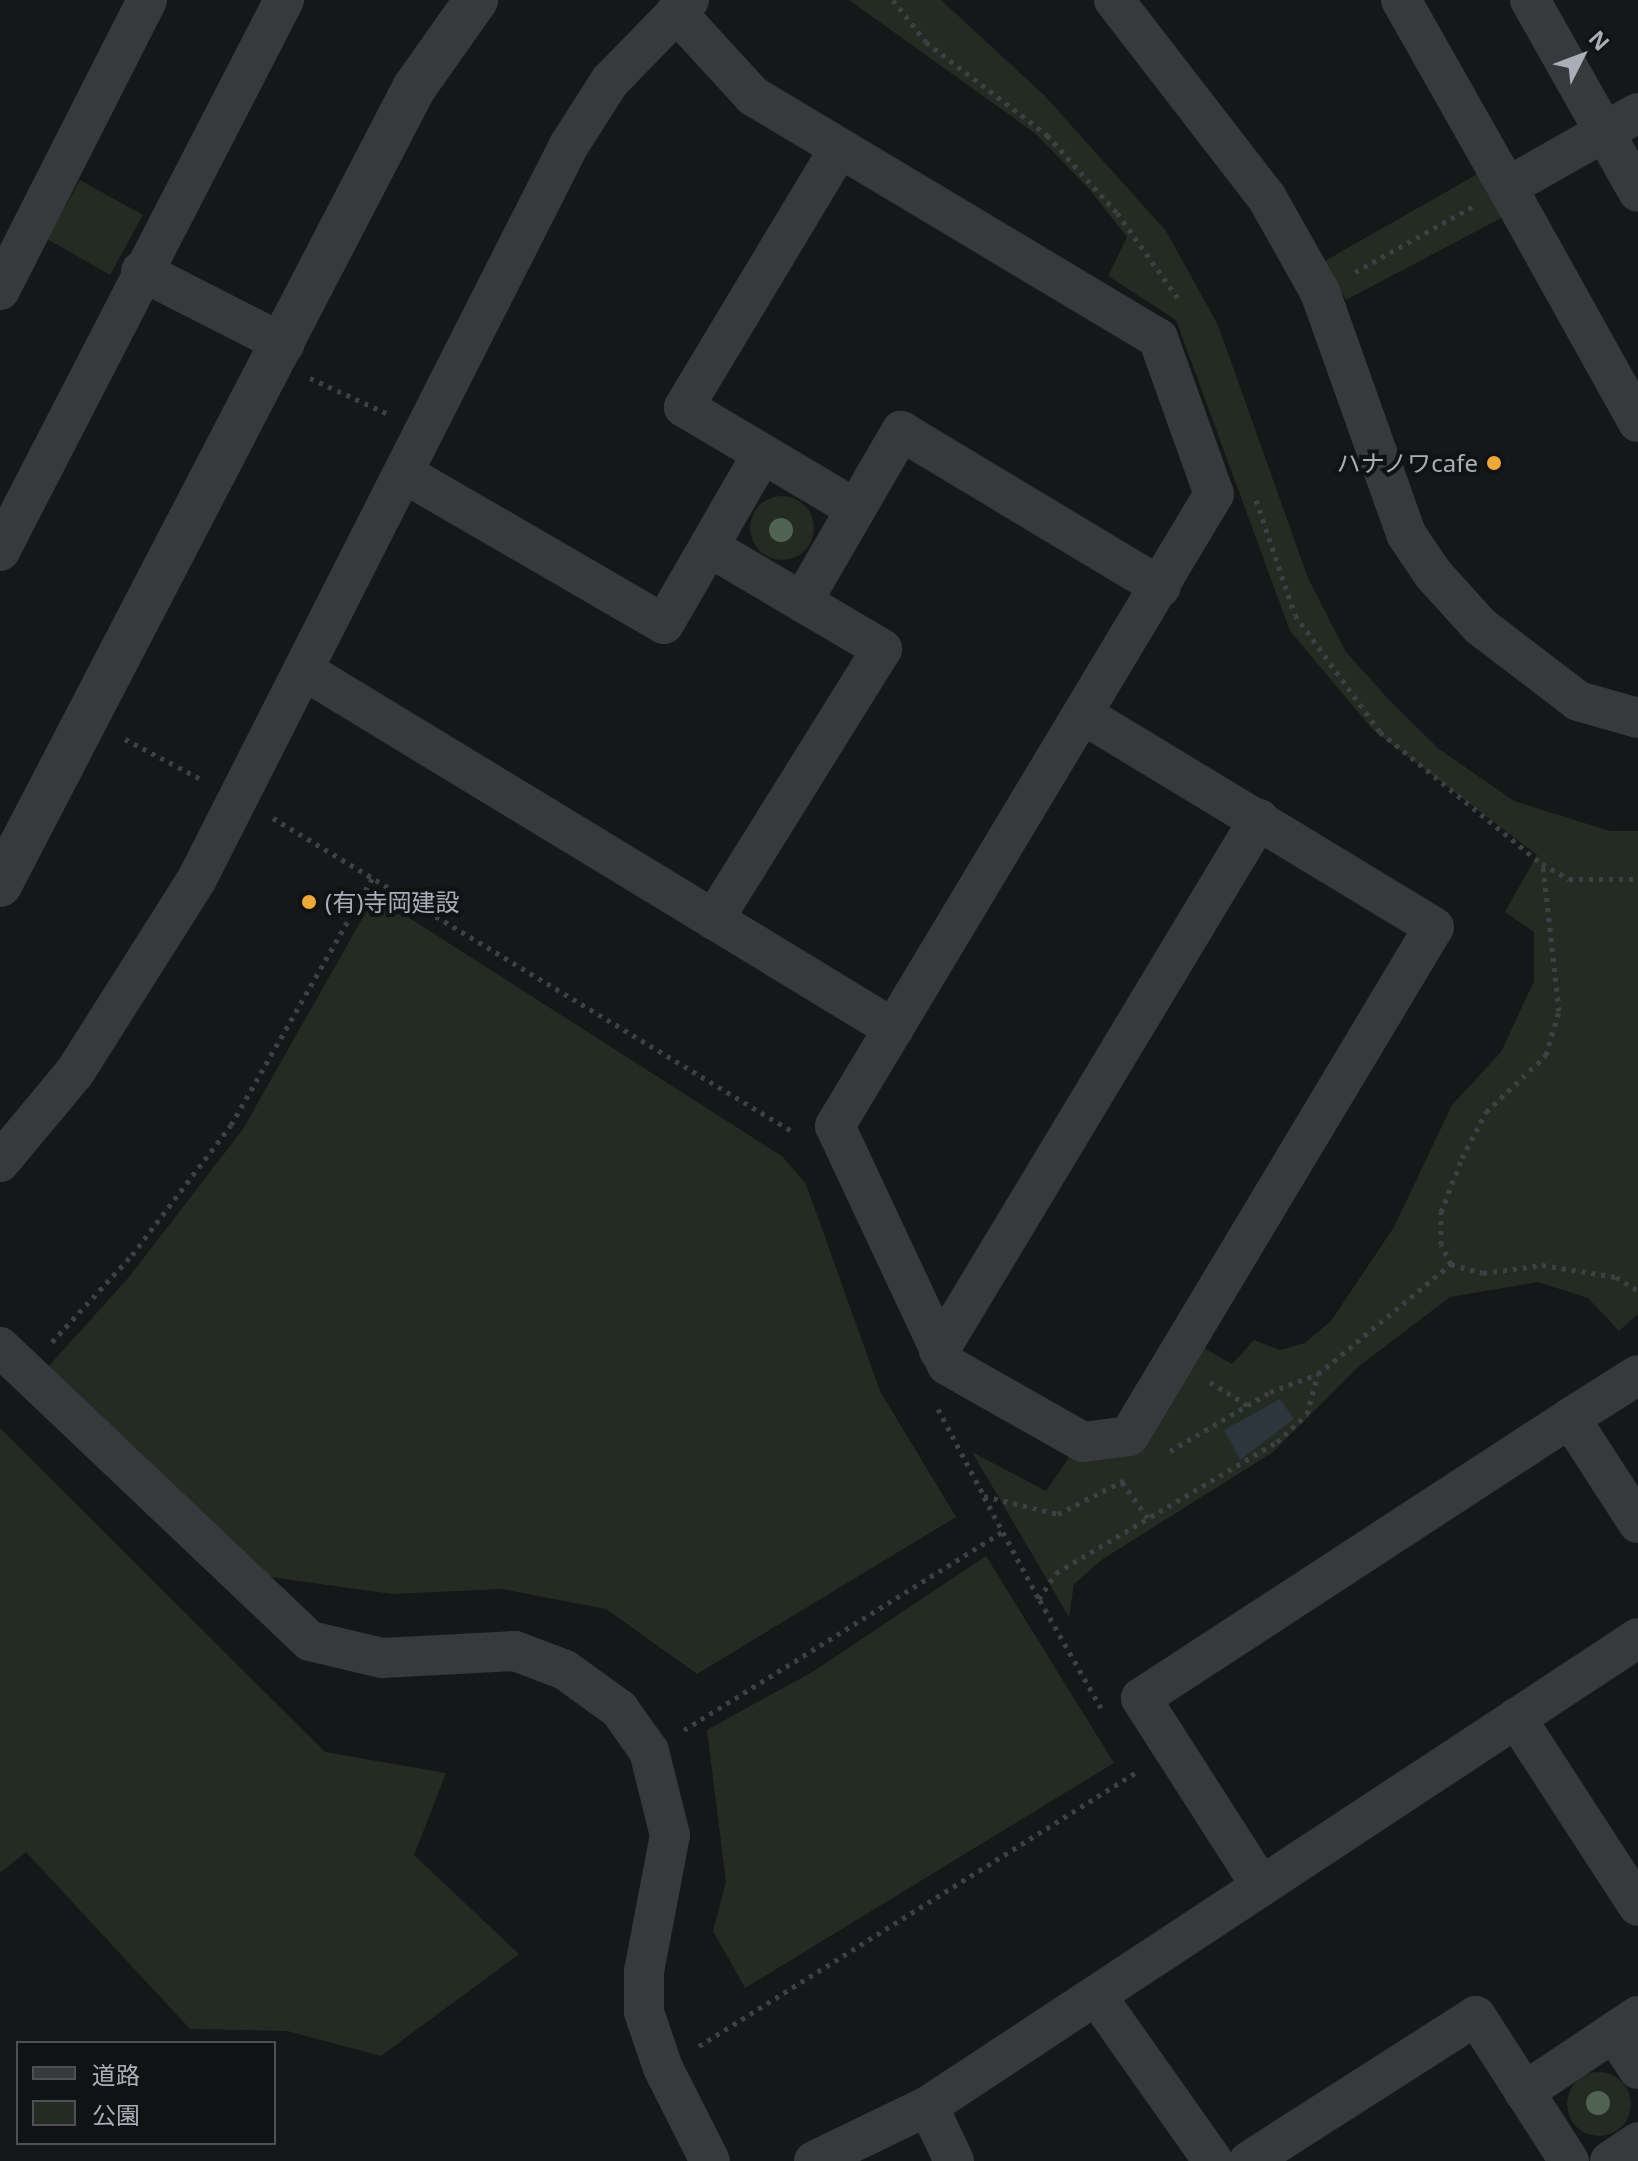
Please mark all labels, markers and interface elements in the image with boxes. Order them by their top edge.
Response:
north arrow [1542,16,1622,96]
text: N [1583,23,1617,57]
place label: ハナノワcafe [1335,449,1478,477]
marker: ハナノワcafe [1485,454,1503,472]
place label: (有)寺岡建設 [325,888,459,916]
marker: (有)寺岡建設 [300,893,318,911]
legend [16,2041,276,2145]
text: 道路 [92,2058,140,2091]
text: 公園 [92,2098,140,2131]

